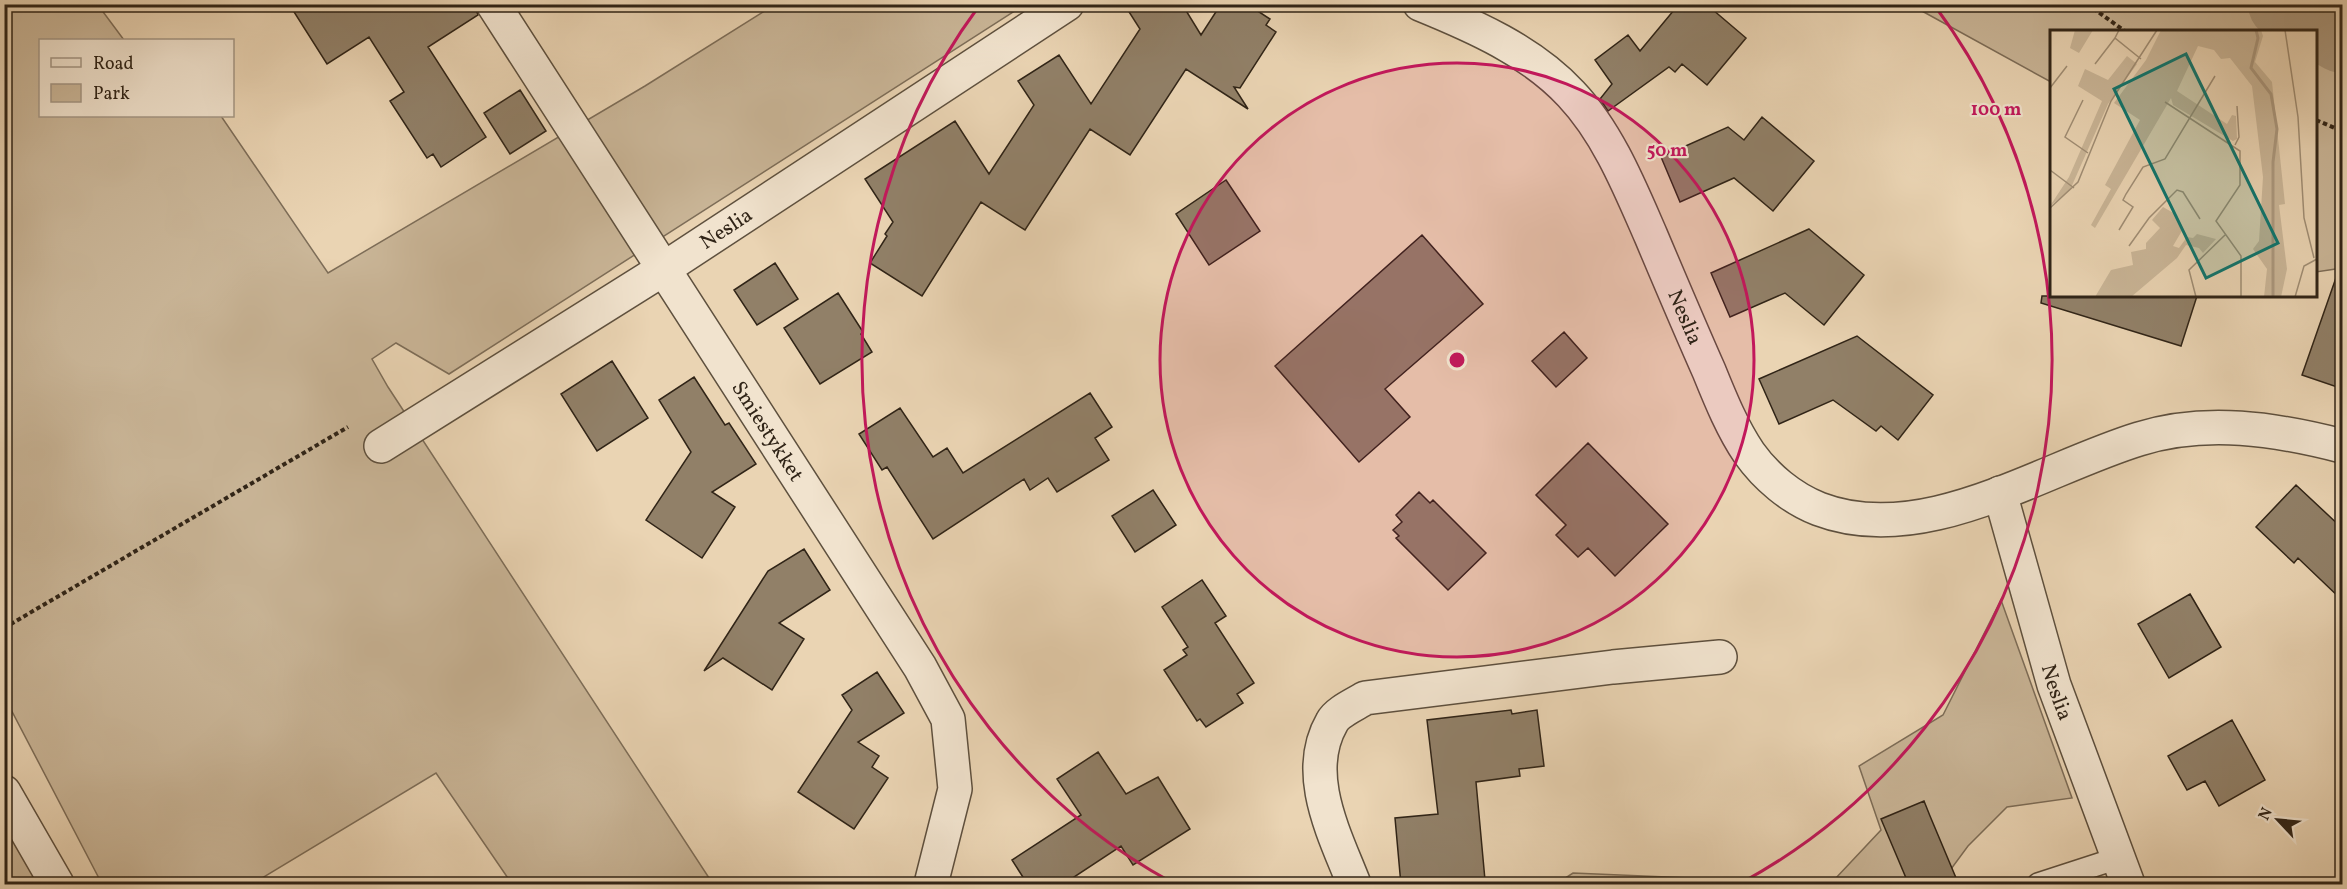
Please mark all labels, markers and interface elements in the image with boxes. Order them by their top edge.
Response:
inset map [2050,30,2317,297]
legend [39,39,234,117]
text: Road [93,52,134,77]
text: Park [93,82,130,107]
text: 100 m [1971,98,2021,123]
text: 50 m [1647,139,1687,164]
street label: Neslia [695,201,759,257]
street label: Neslia [1659,285,1709,350]
centre of rings [1447,350,1467,370]
street label: Smiestykket [724,376,810,488]
street label: Neslia [2033,661,2079,725]
north arrow [2248,790,2308,850]
text: N [2254,804,2279,824]

